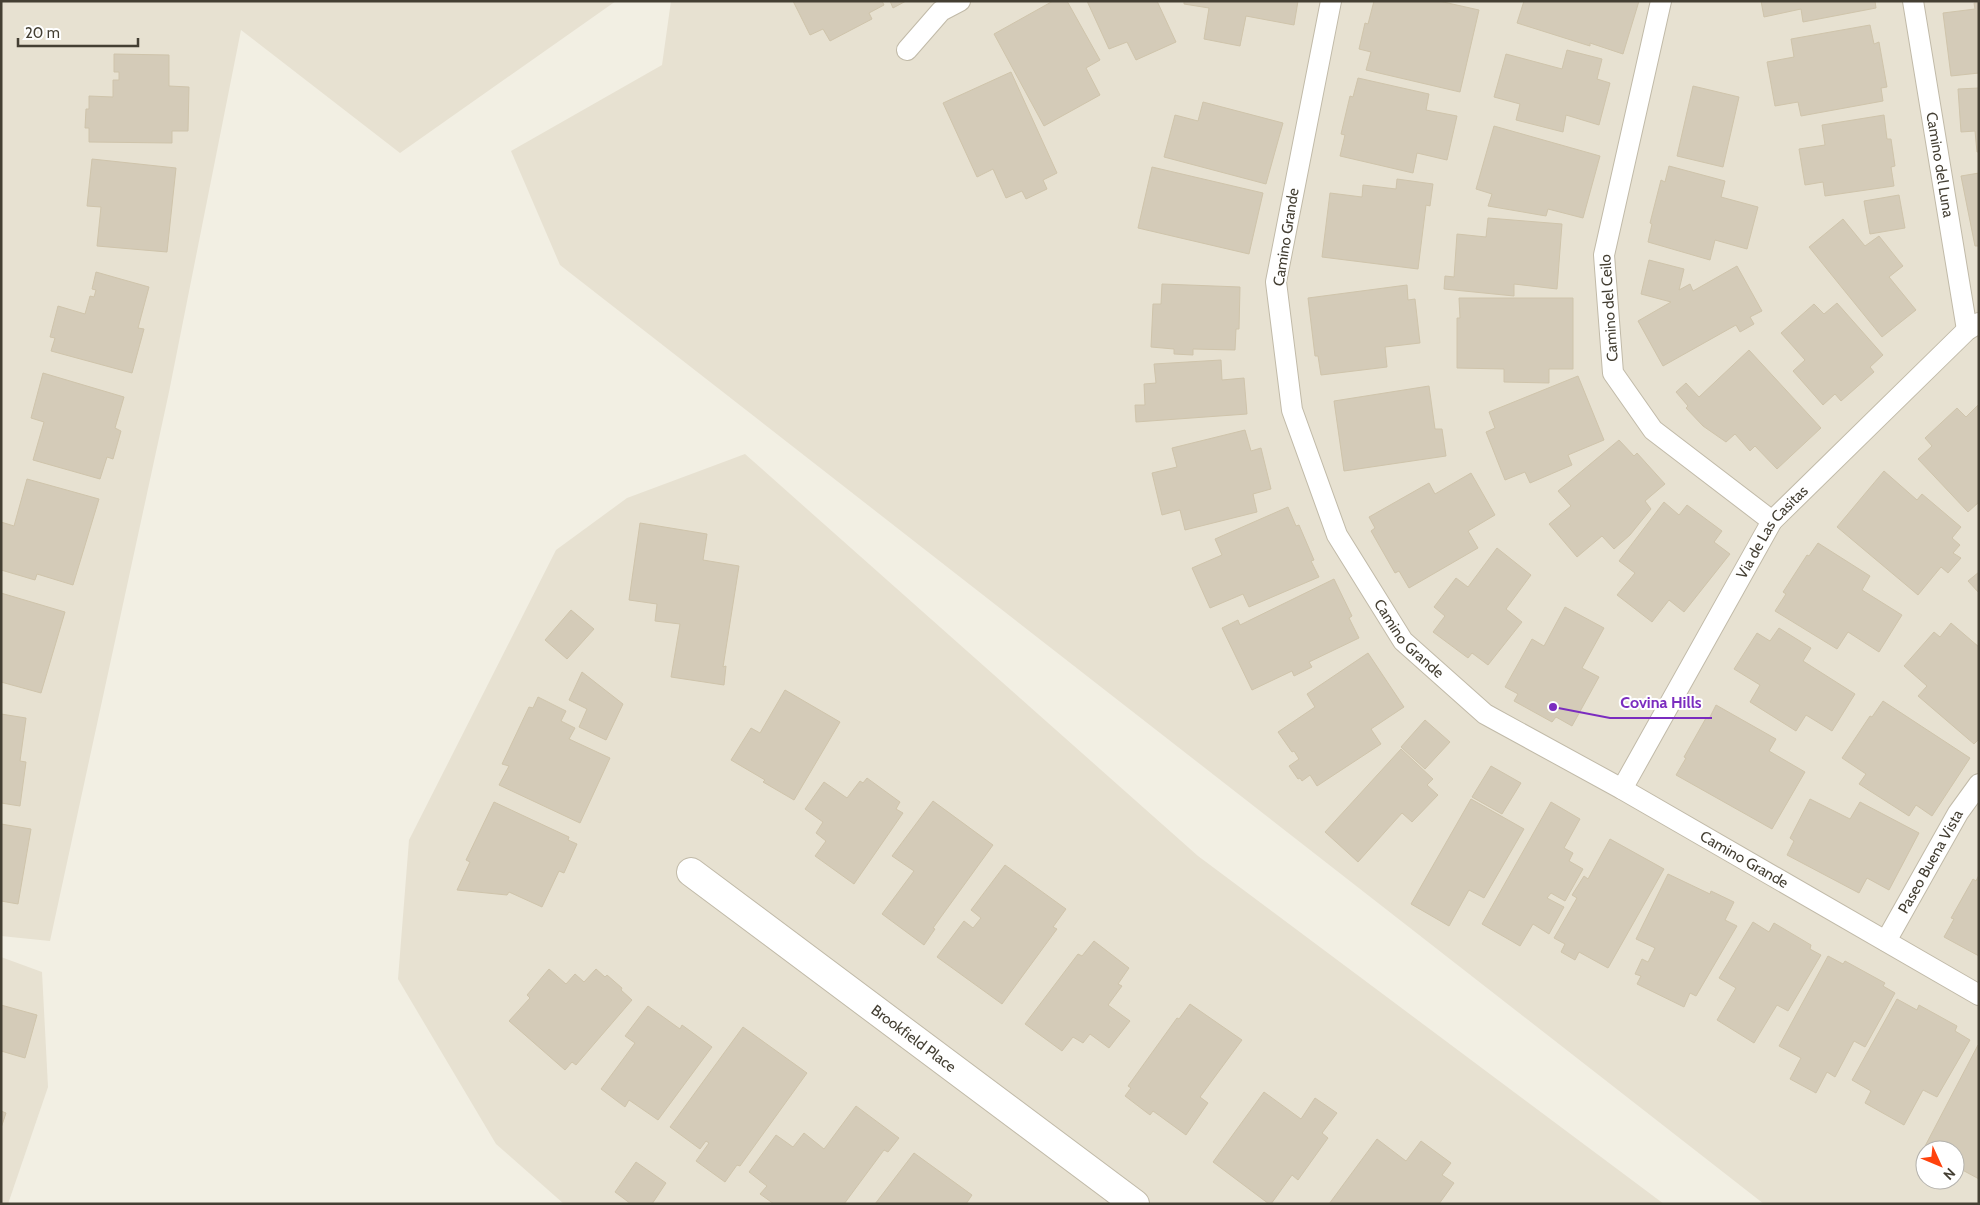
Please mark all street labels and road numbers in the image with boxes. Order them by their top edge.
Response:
street label: Camino del Luna [1922,111,1958,220]
street label: Camino Grande [1269,186,1303,287]
street label: Camino del Ceilo [1596,254,1622,362]
street label: Via de Las Casitas [1732,482,1812,582]
street label: Camino Grande [1370,596,1448,682]
street label: Paseo Buena Vista [1894,806,1967,917]
street label: Camino Grande [1697,827,1792,892]
street label: Brookfield Place [868,1001,960,1076]

